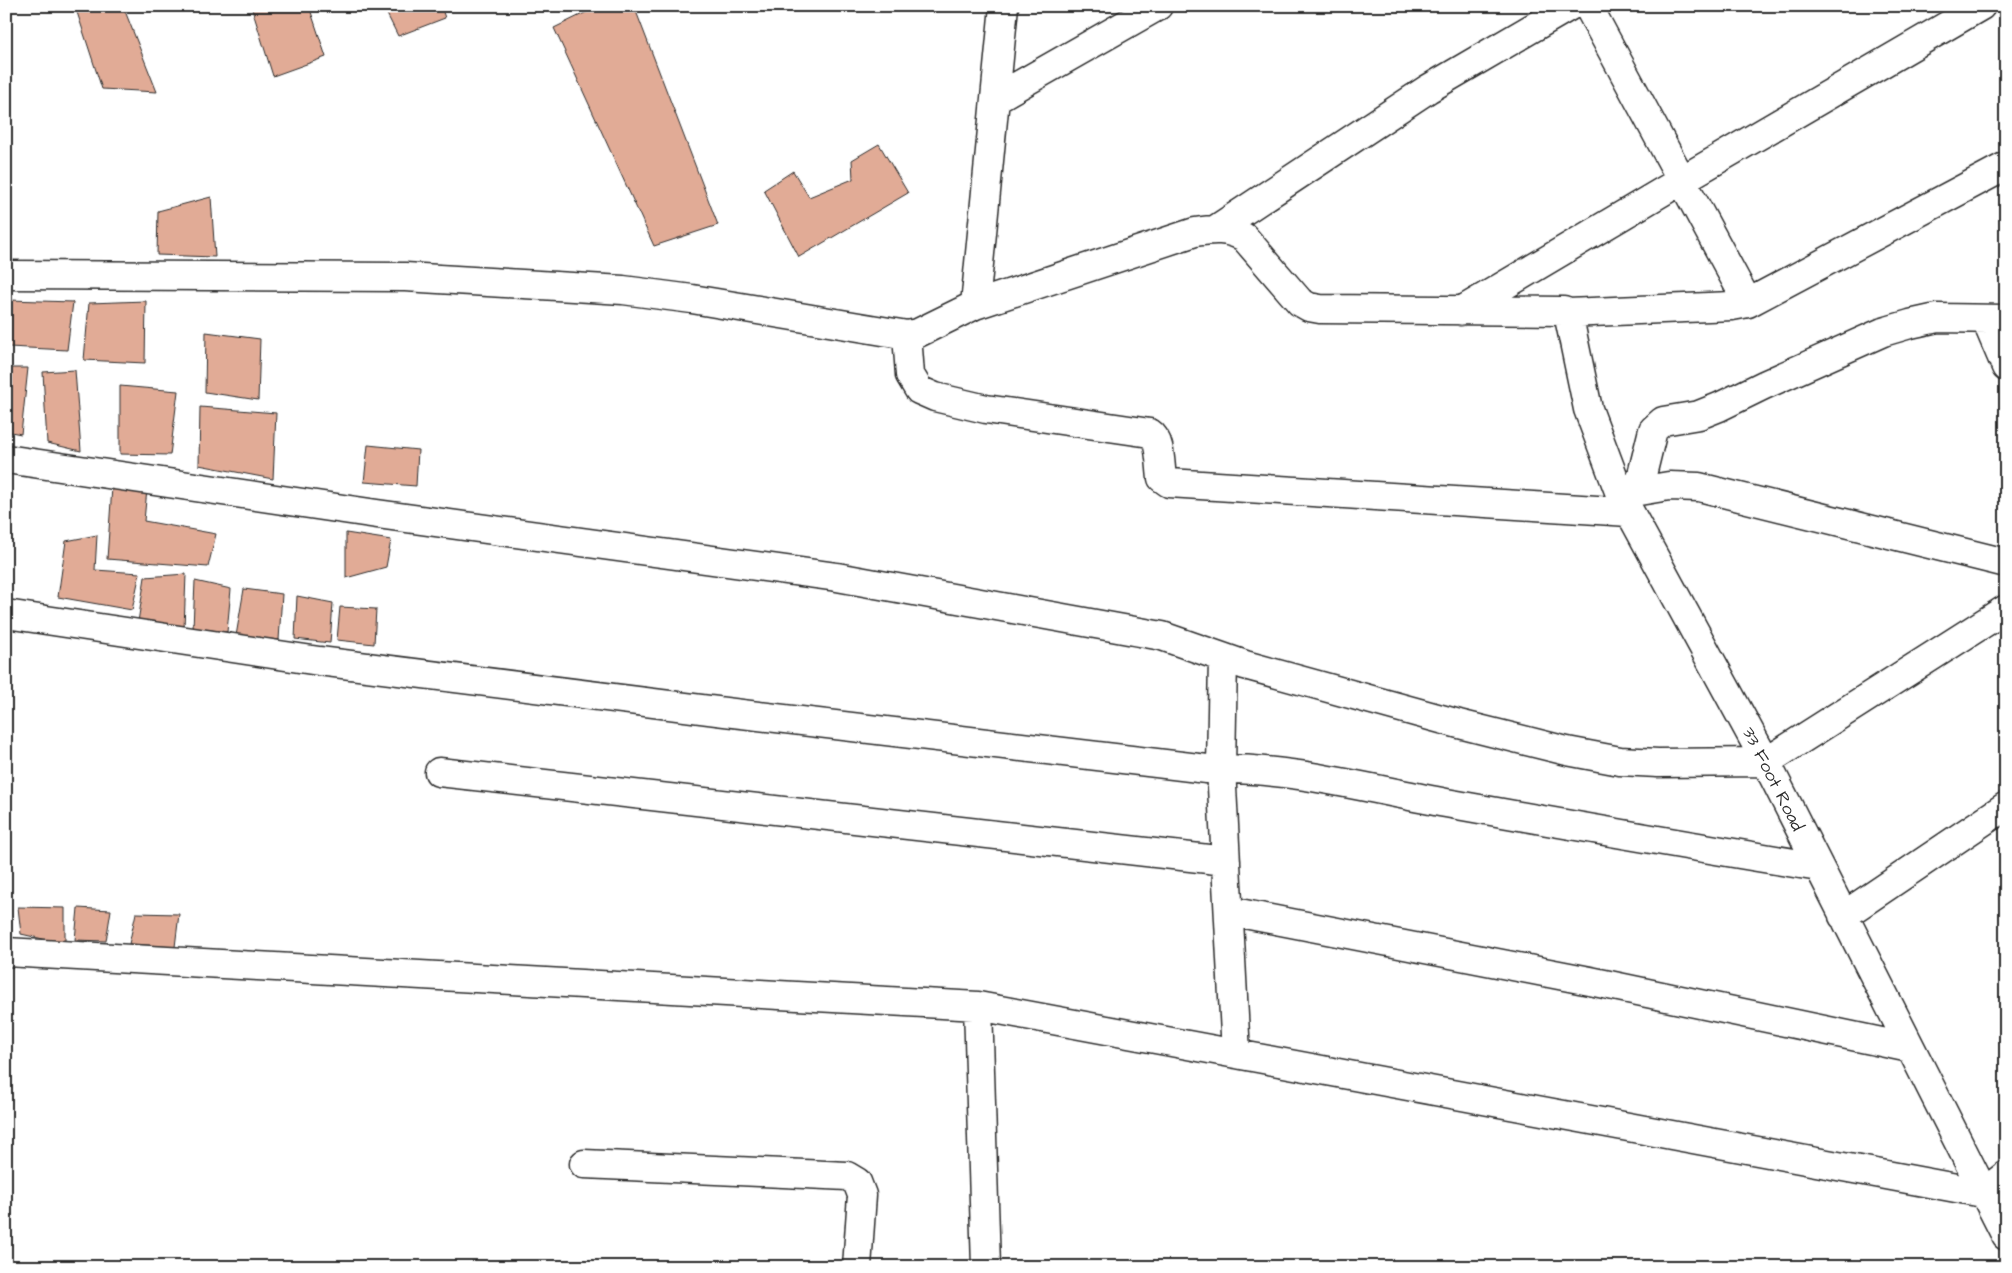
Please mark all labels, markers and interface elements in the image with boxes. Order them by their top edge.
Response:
street label: 33 Foot Road [1736,723,1810,835]

